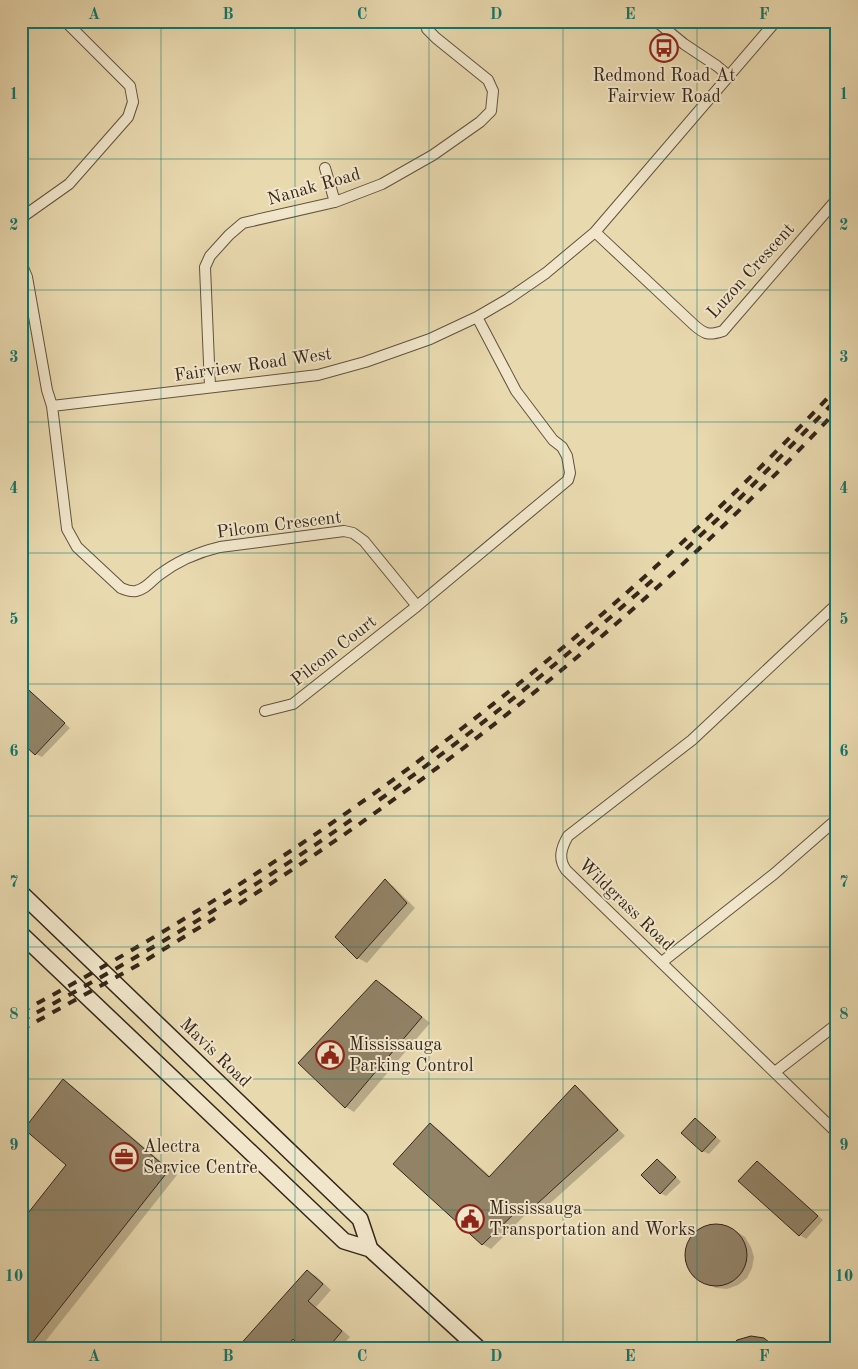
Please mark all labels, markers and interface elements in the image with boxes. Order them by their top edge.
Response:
text: A [88,7,100,23]
text: B [222,7,234,23]
text: C [357,7,367,23]
text: D [490,7,502,23]
text: E [624,7,636,23]
text: F [759,7,770,23]
bus stop icon: Redmond Road At Fairview Road [649,33,679,63]
place label: Redmond Road At Fairview Road [592,67,736,106]
text: 1 [9,87,19,103]
text: 1 [839,87,849,103]
street label: Nanak Road [265,165,363,209]
text: 2 [9,218,19,234]
text: 2 [839,218,849,234]
street label: Luzon Crescent [704,220,798,322]
street label: Fairview Road West [173,345,333,385]
text: 3 [9,350,19,366]
text: 3 [839,350,849,366]
text: 4 [9,481,19,497]
text: 4 [839,481,849,497]
street label: Pilcom Crescent [215,508,343,542]
text: 5 [9,612,19,628]
street label: Pilcom Court [288,612,380,690]
text: 5 [839,612,849,628]
text: 6 [9,744,19,760]
text: 6 [839,744,849,760]
street label: Wildgrass Road [575,855,677,955]
text: 7 [9,875,19,891]
text: 7 [839,875,849,891]
text: 8 [9,1007,19,1023]
text: 8 [839,1007,849,1023]
street label: Mavis Road [176,1015,254,1091]
place label: Mississauga Parking Control [349,1036,474,1075]
public building icon: Mississauga Parking Control [315,1040,345,1070]
text: 9 [9,1138,19,1154]
place label: Alectra Service Centre [143,1138,257,1177]
text: 9 [839,1138,849,1154]
office icon: Alectra Service Centre [109,1142,139,1172]
place label: Mississauga Transportation and Works [489,1200,696,1239]
public building icon: Mississauga Transportation and Works [455,1204,485,1234]
text: 10 [5,1269,23,1285]
text: 10 [835,1269,853,1285]
text: A [88,1349,100,1365]
text: B [222,1349,234,1365]
text: C [357,1349,367,1365]
text: D [490,1349,502,1365]
text: E [624,1349,636,1365]
text: F [759,1349,770,1365]

